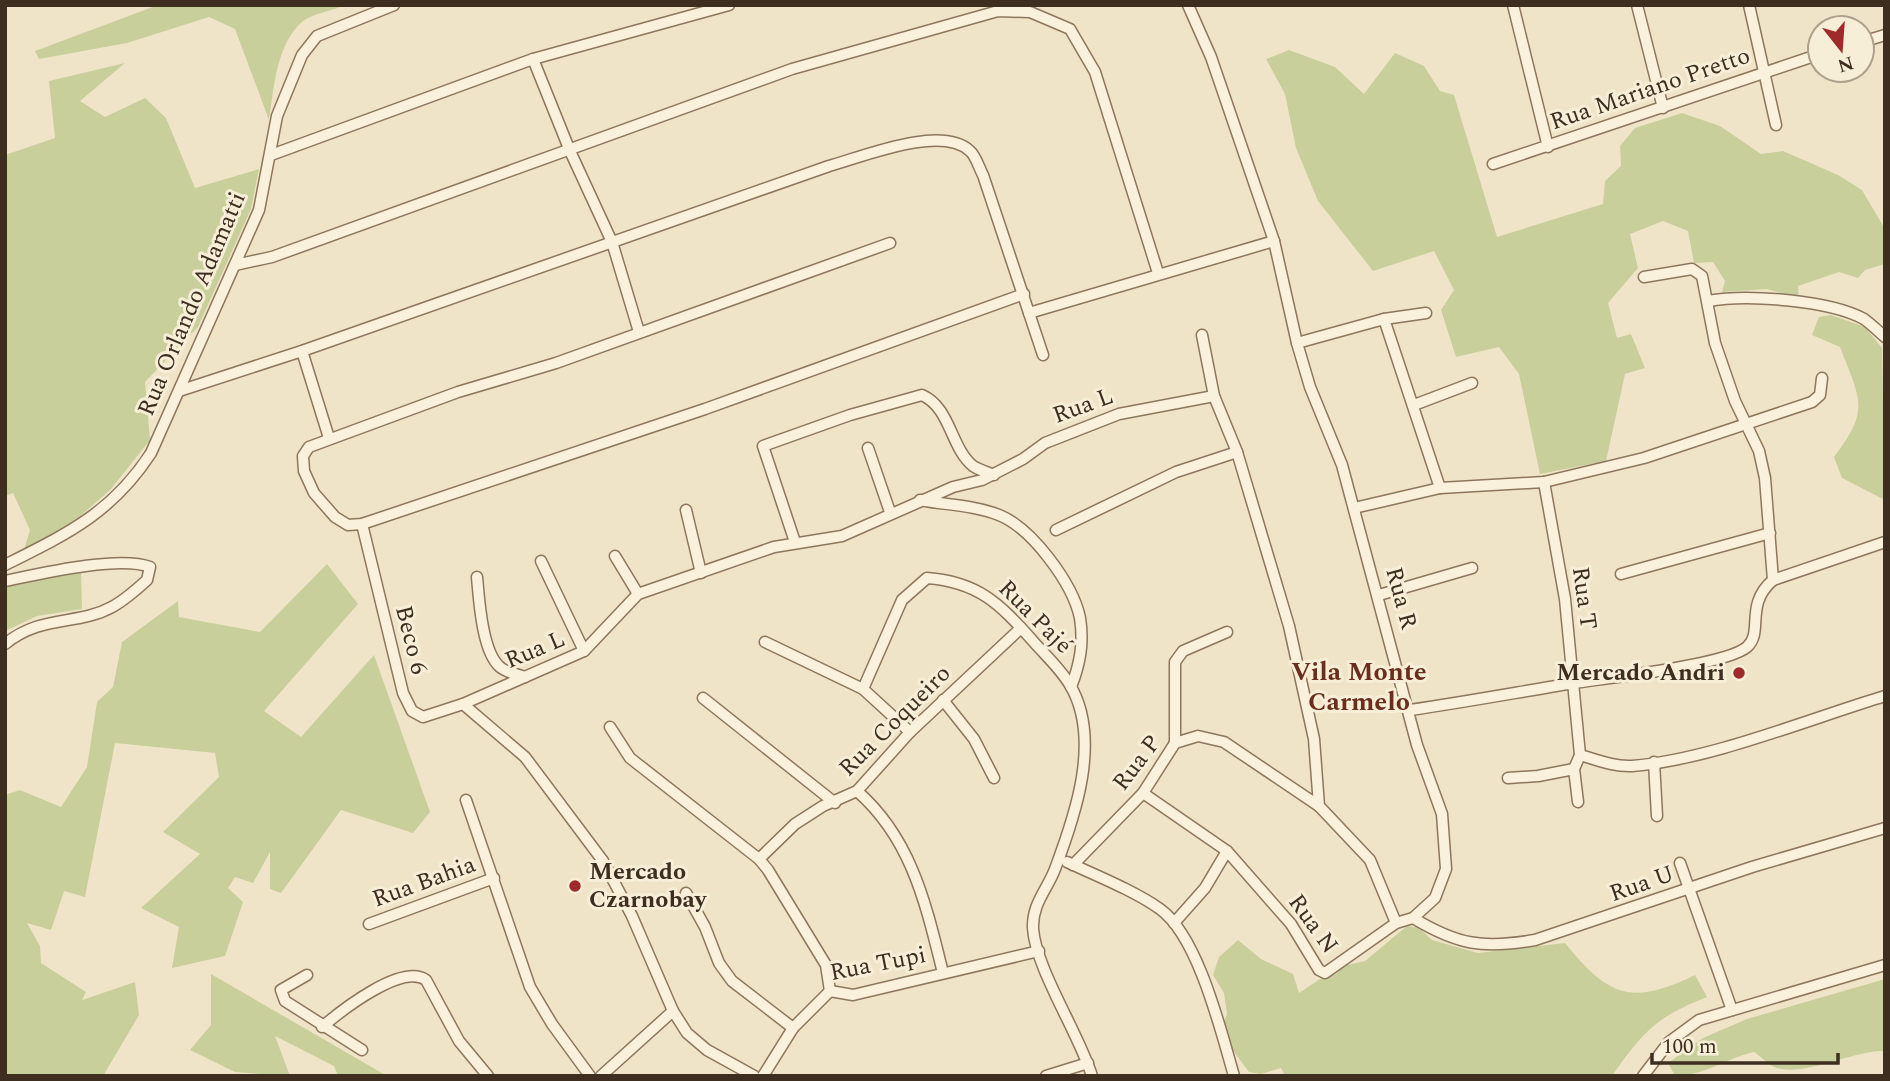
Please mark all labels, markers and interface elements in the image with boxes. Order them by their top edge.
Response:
north arrow [1806,14,1876,84]
street label: Rua Mariano Pretto [1545,38,1755,140]
text: N [1834,48,1857,80]
street label: Rua Orlando Adamatti [128,186,256,422]
street label: Rua L [1048,378,1118,434]
street label: Rua R [1375,563,1427,633]
street label: Rua T [1562,564,1606,632]
street label: Rua Pajé [989,571,1081,663]
street label: Beco 6 [385,602,437,678]
street label: Rua L [499,621,571,679]
district label: Vila Monte Carmelo [1291,652,1427,722]
place label: Mercado Andri [1556,655,1725,691]
street label: Rua Coqueiro [831,657,959,785]
marker: Mercado Andri [1731,665,1747,681]
street label: Rua P [1104,727,1170,799]
street label: Rua Bahia [367,847,481,917]
place label: Mercado Czarnobay [589,854,708,918]
street label: Rua U [1605,856,1679,912]
marker: Mercado Czarnobay [567,878,583,894]
street label: Rua N [1279,887,1347,961]
street label: Rua Tupi [827,937,929,991]
scale bar [1652,1021,1838,1066]
text: 100 m [1662,1031,1717,1063]

